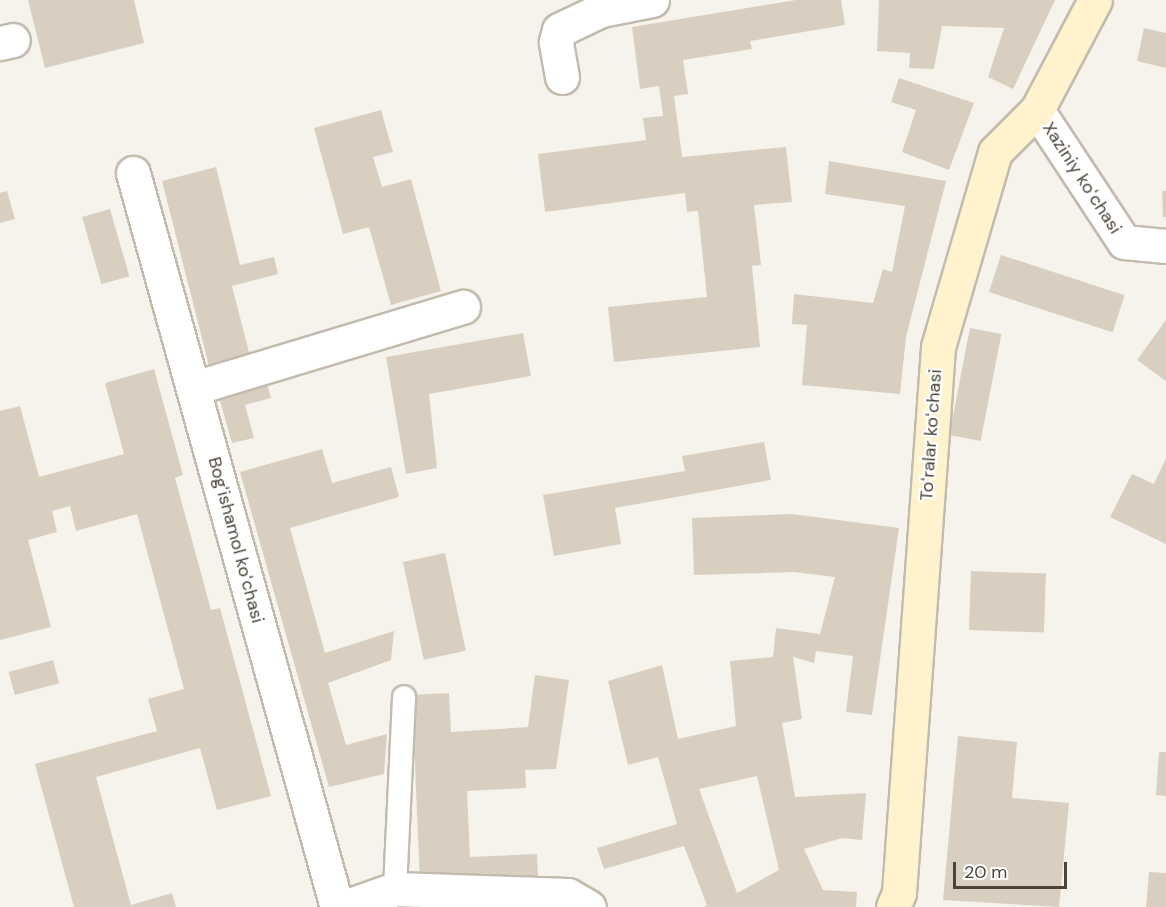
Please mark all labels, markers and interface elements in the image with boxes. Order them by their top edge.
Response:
street label: Xaziniy koʻchasi [1038,118,1126,238]
street label: Toʻralar koʻchasi [916,369,946,501]
street label: Bogʻishamol koʻchasi [203,455,269,625]
scale bar [956,850,1070,888]
text: 20 m [964,860,1007,884]

